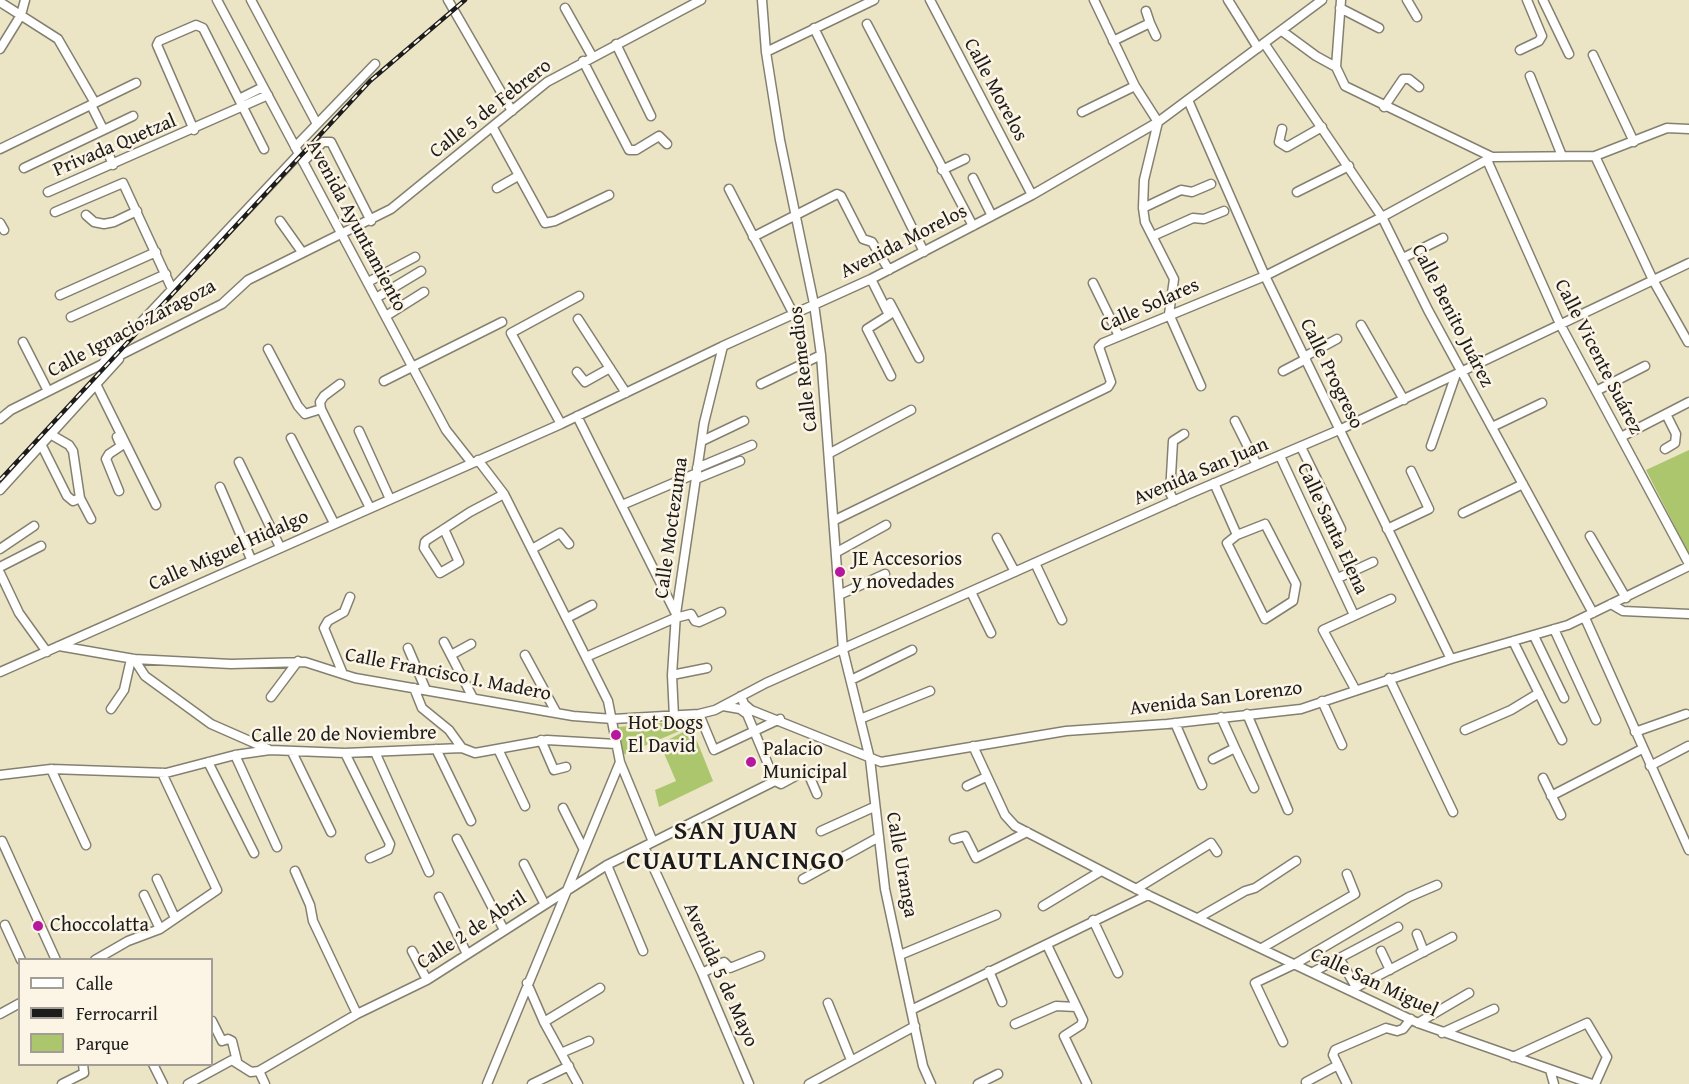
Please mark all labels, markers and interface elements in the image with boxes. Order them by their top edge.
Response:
street label: Calle Morelos [958,34,1032,146]
street label: Calle 5 de Febrero [425,54,557,164]
street label: Privada Quetzal [50,109,180,183]
street label: Avenida Ayuntamiento [301,136,411,316]
street label: Avenida Morelos [837,200,971,284]
street label: Calle Benito Juárez [1406,241,1498,391]
street label: Calle Ignacio Zaragoza [44,274,220,384]
street label: Calle Solares [1097,274,1203,338]
street label: Calle Vicente Suárez [1549,276,1647,438]
street label: Calle Remedios [784,305,824,433]
street label: Calle Progreso [1294,315,1368,433]
street label: Avenida San Juan [1130,433,1272,511]
street label: Calle Moctezuma [650,456,694,600]
street label: Calle Santa Elena [1291,459,1373,599]
street label: Calle Miguel Hidalgo [145,505,313,597]
place label: JE Accesorios y novedades [852,548,962,595]
marker: JE Accesorios y novedades [833,565,847,579]
street label: Calle Francisco I. Madero [343,643,553,707]
street label: Avenida San Lorenzo [1128,677,1304,721]
place label: Hot Dogs El David [628,712,703,759]
street label: Calle 20 de Noviembre [251,721,437,749]
marker: Hot Dogs El David [609,728,623,742]
place label: Palacio Municipal [763,738,847,785]
marker: Palacio Municipal [744,755,758,769]
street label: Calle Uranga [880,810,922,920]
district label: SAN JUAN CUAUTLANCINGO [626,816,846,878]
street label: Calle 2 de Abril [413,887,531,975]
street label: Avenida 5 de Mayo [677,899,763,1051]
place label: Choccolatta [50,914,149,938]
marker: Choccolatta [31,919,45,933]
street label: Calle San Miguel [1306,943,1442,1023]
legend [18,958,213,1066]
text: Calle [76,970,113,997]
text: Ferrocarril [76,1000,158,1027]
text: Parque [76,1030,129,1057]

